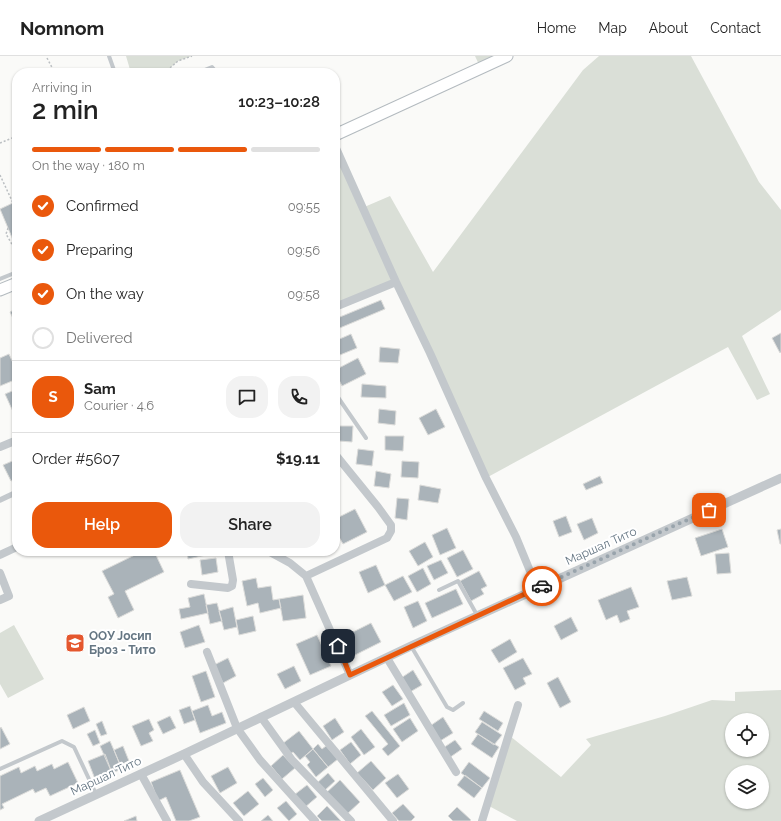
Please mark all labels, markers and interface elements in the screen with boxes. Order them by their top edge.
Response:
text: Nomnom [20,17,104,39]
text: Home [537,20,576,36]
text: Map [598,20,627,36]
text: About [649,20,688,36]
text: Contact [710,20,761,36]
text: Arriving in [32,80,92,95]
text: 10:23–10:28 [238,93,320,111]
text: 2 min [32,95,99,125]
text: On the way · 180 m [32,158,145,173]
icon: check [32,195,54,217]
text: Confirmed [66,197,139,215]
text: 09:55 [288,199,320,214]
icon: check [32,239,54,261]
text: Preparing [66,241,133,259]
text: 09:56 [287,243,320,258]
icon: check [32,283,54,305]
text: On the way [66,285,144,303]
text: 09:58 [287,287,320,302]
text: Delivered [66,329,133,347]
button: chat [226,376,268,418]
button: phone [278,376,320,418]
text: Sam [84,380,116,398]
text: S [48,388,58,406]
text: Courier · 4.6 [84,398,154,413]
text: Order #5607 [32,450,120,468]
text: $19.11 [276,450,320,468]
pin [692,493,726,527]
icon: bag [698,499,720,521]
button: Help [32,502,172,548]
button: Share [180,502,320,548]
street label: Маршал Тито [563,524,639,568]
courier [522,566,562,606]
icon: car [531,575,553,597]
place label: ООУ Јосип Броз - Тито [89,629,156,657]
pin [321,629,355,663]
school or university icon: ООУ Јосип Броз - Тито [64,632,86,654]
icon: home [327,635,349,657]
map controls [725,713,769,809]
button: locate [725,713,769,757]
street label: Маршал Тито [68,754,144,798]
button: layers [725,765,769,809]

